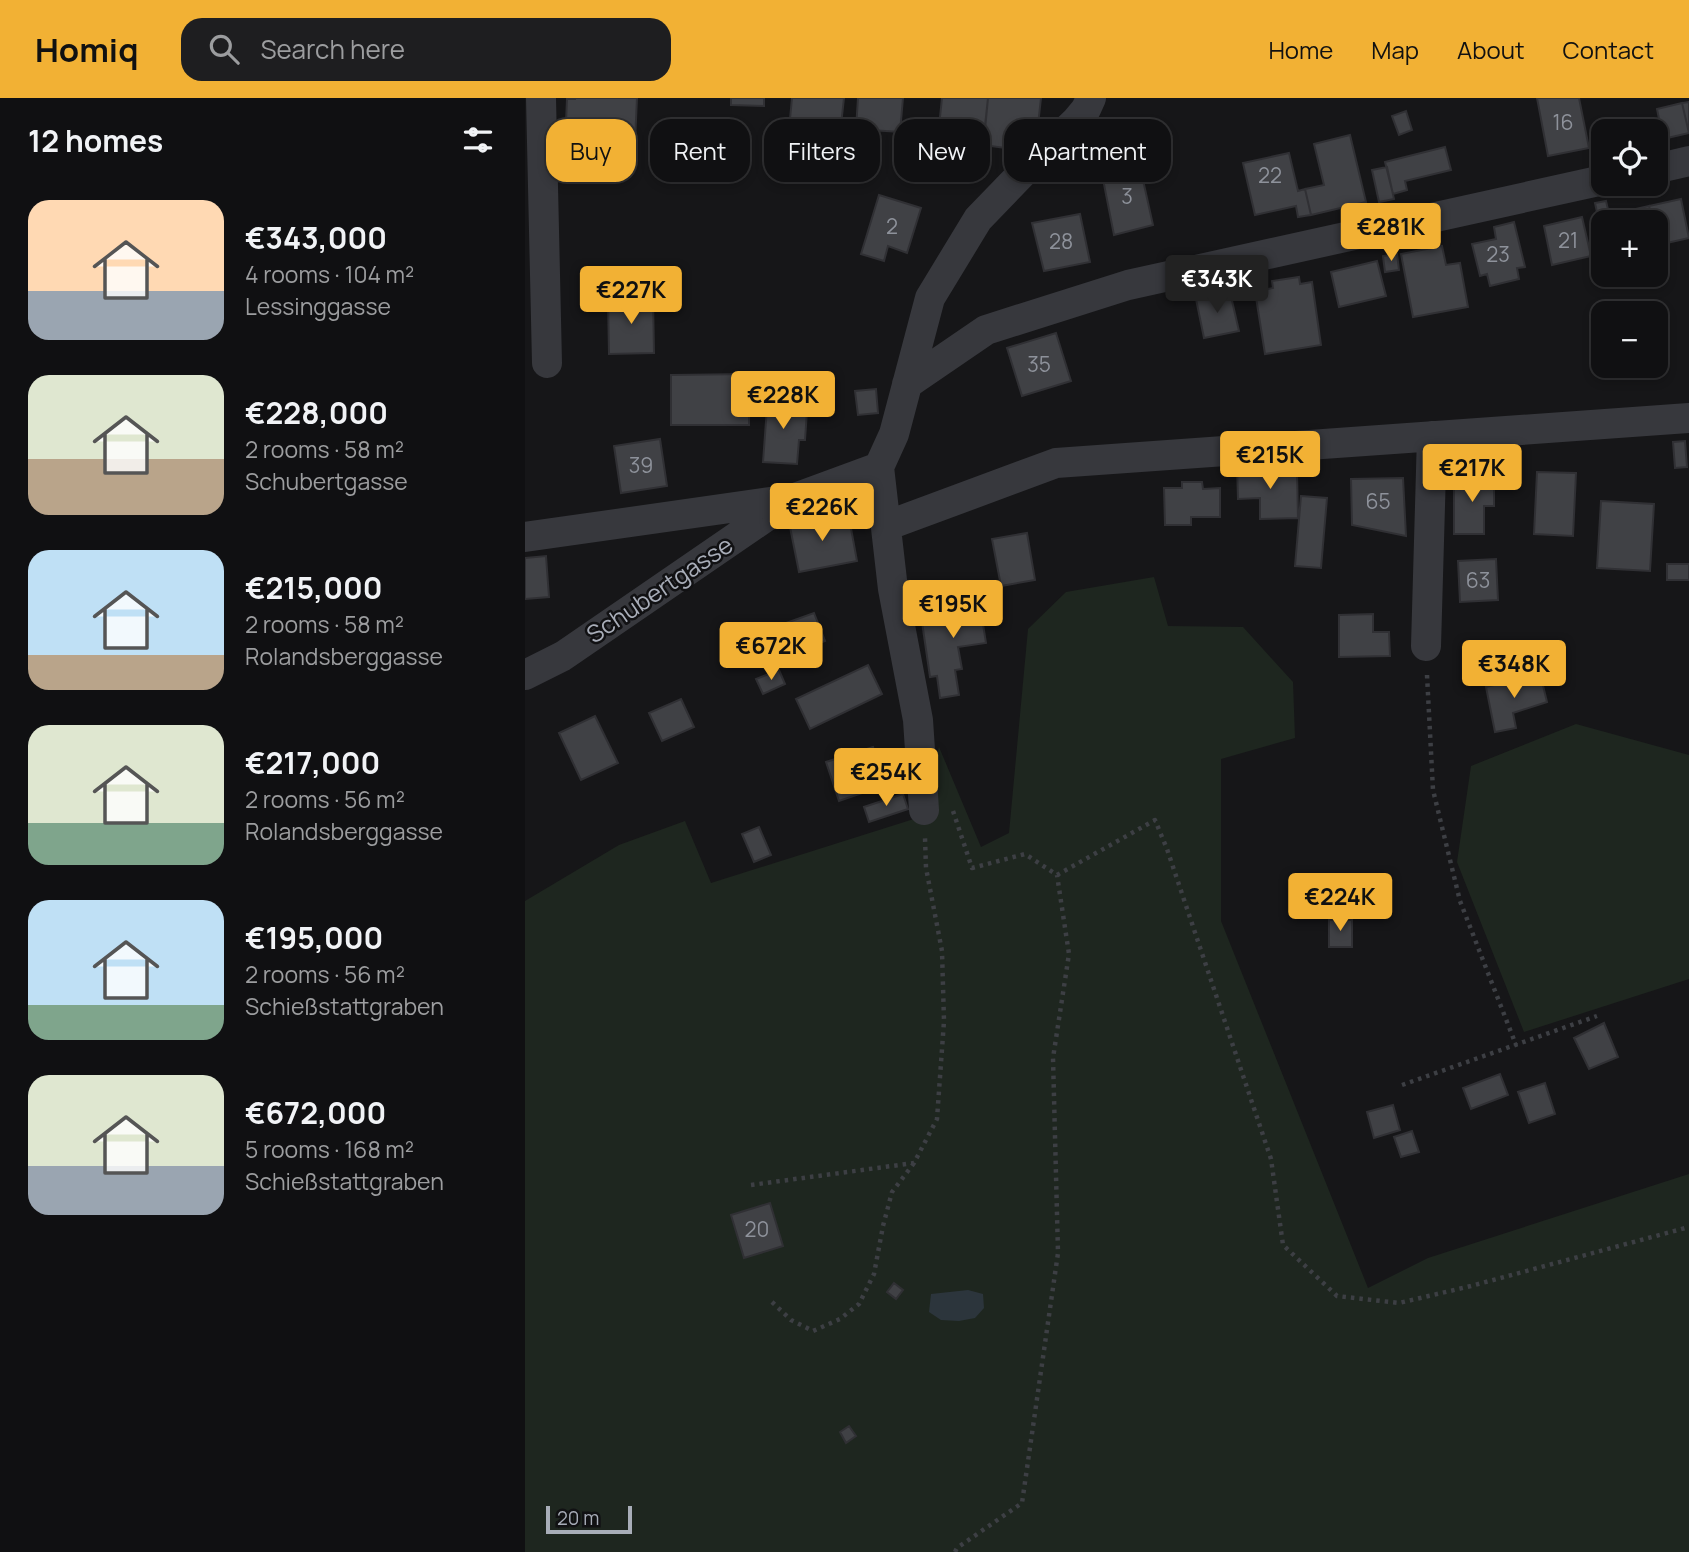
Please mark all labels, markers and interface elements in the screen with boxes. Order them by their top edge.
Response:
search box [181,18,671,81]
text: Homiq [35,27,139,72]
icon: search [205,30,243,68]
text: Search here [261,31,405,67]
text: Home [1268,33,1333,66]
text: Map [1371,33,1419,66]
text: About [1457,33,1525,66]
text: Contact [1563,33,1654,66]
house number: 16 [1552,108,1574,136]
chip: Buy [546,119,636,182]
chip: Rent [650,119,750,182]
chip: Filters [764,119,880,182]
chip: New [894,119,990,182]
chip: Apartment [1004,119,1171,182]
map controls [1591,119,1668,378]
button: locate [1591,119,1668,196]
text: 12 homes [28,120,163,161]
icon: filters [459,121,497,159]
house number: 22 [1258,161,1282,189]
house number: 3 [1121,182,1133,210]
pin: €281K [1342,204,1440,263]
text: €281K [1357,210,1425,242]
button: + [1591,210,1668,287]
house number: 2 [886,212,898,240]
text: €343,000 [245,217,387,258]
house number: 21 [1558,226,1578,254]
house number: 28 [1049,227,1073,255]
icon: home [84,228,168,312]
house number: 23 [1486,240,1510,268]
pin: €343K [1168,256,1266,315]
text: 4 rooms · 104 m² [245,258,414,290]
text: €343K [1181,262,1253,294]
pin: €227K [582,266,680,326]
text: €227K [596,273,666,305]
text: Lessinggasse [245,290,391,322]
button: − [1591,301,1668,378]
house number: 35 [1027,350,1051,378]
pin: €228K [734,372,832,431]
text: €228K [747,378,819,410]
text: €228,000 [245,392,388,433]
icon: home [84,403,168,487]
pin: €215K [1221,432,1319,491]
text: 2 rooms · 58 m² [245,433,404,465]
text: €215K [1236,438,1304,470]
pin: €217K [1423,444,1521,504]
house number: 39 [629,451,653,479]
text: €217K [1439,451,1505,483]
text: Schubertgasse [245,465,408,497]
pin: €226K [773,484,871,543]
house number: 65 [1365,487,1391,515]
text: €226K [786,490,858,522]
street label: Schubertgasse [580,528,739,650]
house number: 63 [1466,566,1490,594]
text: €215,000 [245,567,382,608]
icon: home [84,578,168,662]
pin: €195K [904,580,1002,640]
text: €195K [919,587,987,619]
text: 2 rooms · 58 m² [245,608,404,640]
pin: €672K [722,622,820,682]
text: €672K [736,629,806,661]
text: Rolandsberggasse [245,640,443,672]
pin: €348K [1465,640,1563,700]
text: €348K [1478,647,1550,679]
text: €217,000 [245,742,380,783]
pin: €254K [837,748,935,808]
icon: home [84,753,168,837]
text: €254K [850,755,922,787]
text: 2 rooms · 56 m² [245,783,405,815]
text: Rolandsberggasse [245,815,443,847]
pin: €224K [1291,874,1389,933]
text: €224K [1304,880,1376,912]
text: €195,000 [245,917,383,958]
icon: home [84,928,168,1012]
text: 2 rooms · 56 m² [245,958,405,990]
text: Schießstattgraben [245,990,444,1022]
text: €672,000 [245,1092,386,1133]
icon: home [84,1103,168,1187]
text: 5 rooms · 168 m² [245,1133,414,1165]
text: Schießstattgraben [245,1165,444,1197]
house number: 20 [745,1215,769,1243]
scale bar [546,1503,632,1535]
text: 20 m [557,1505,599,1531]

